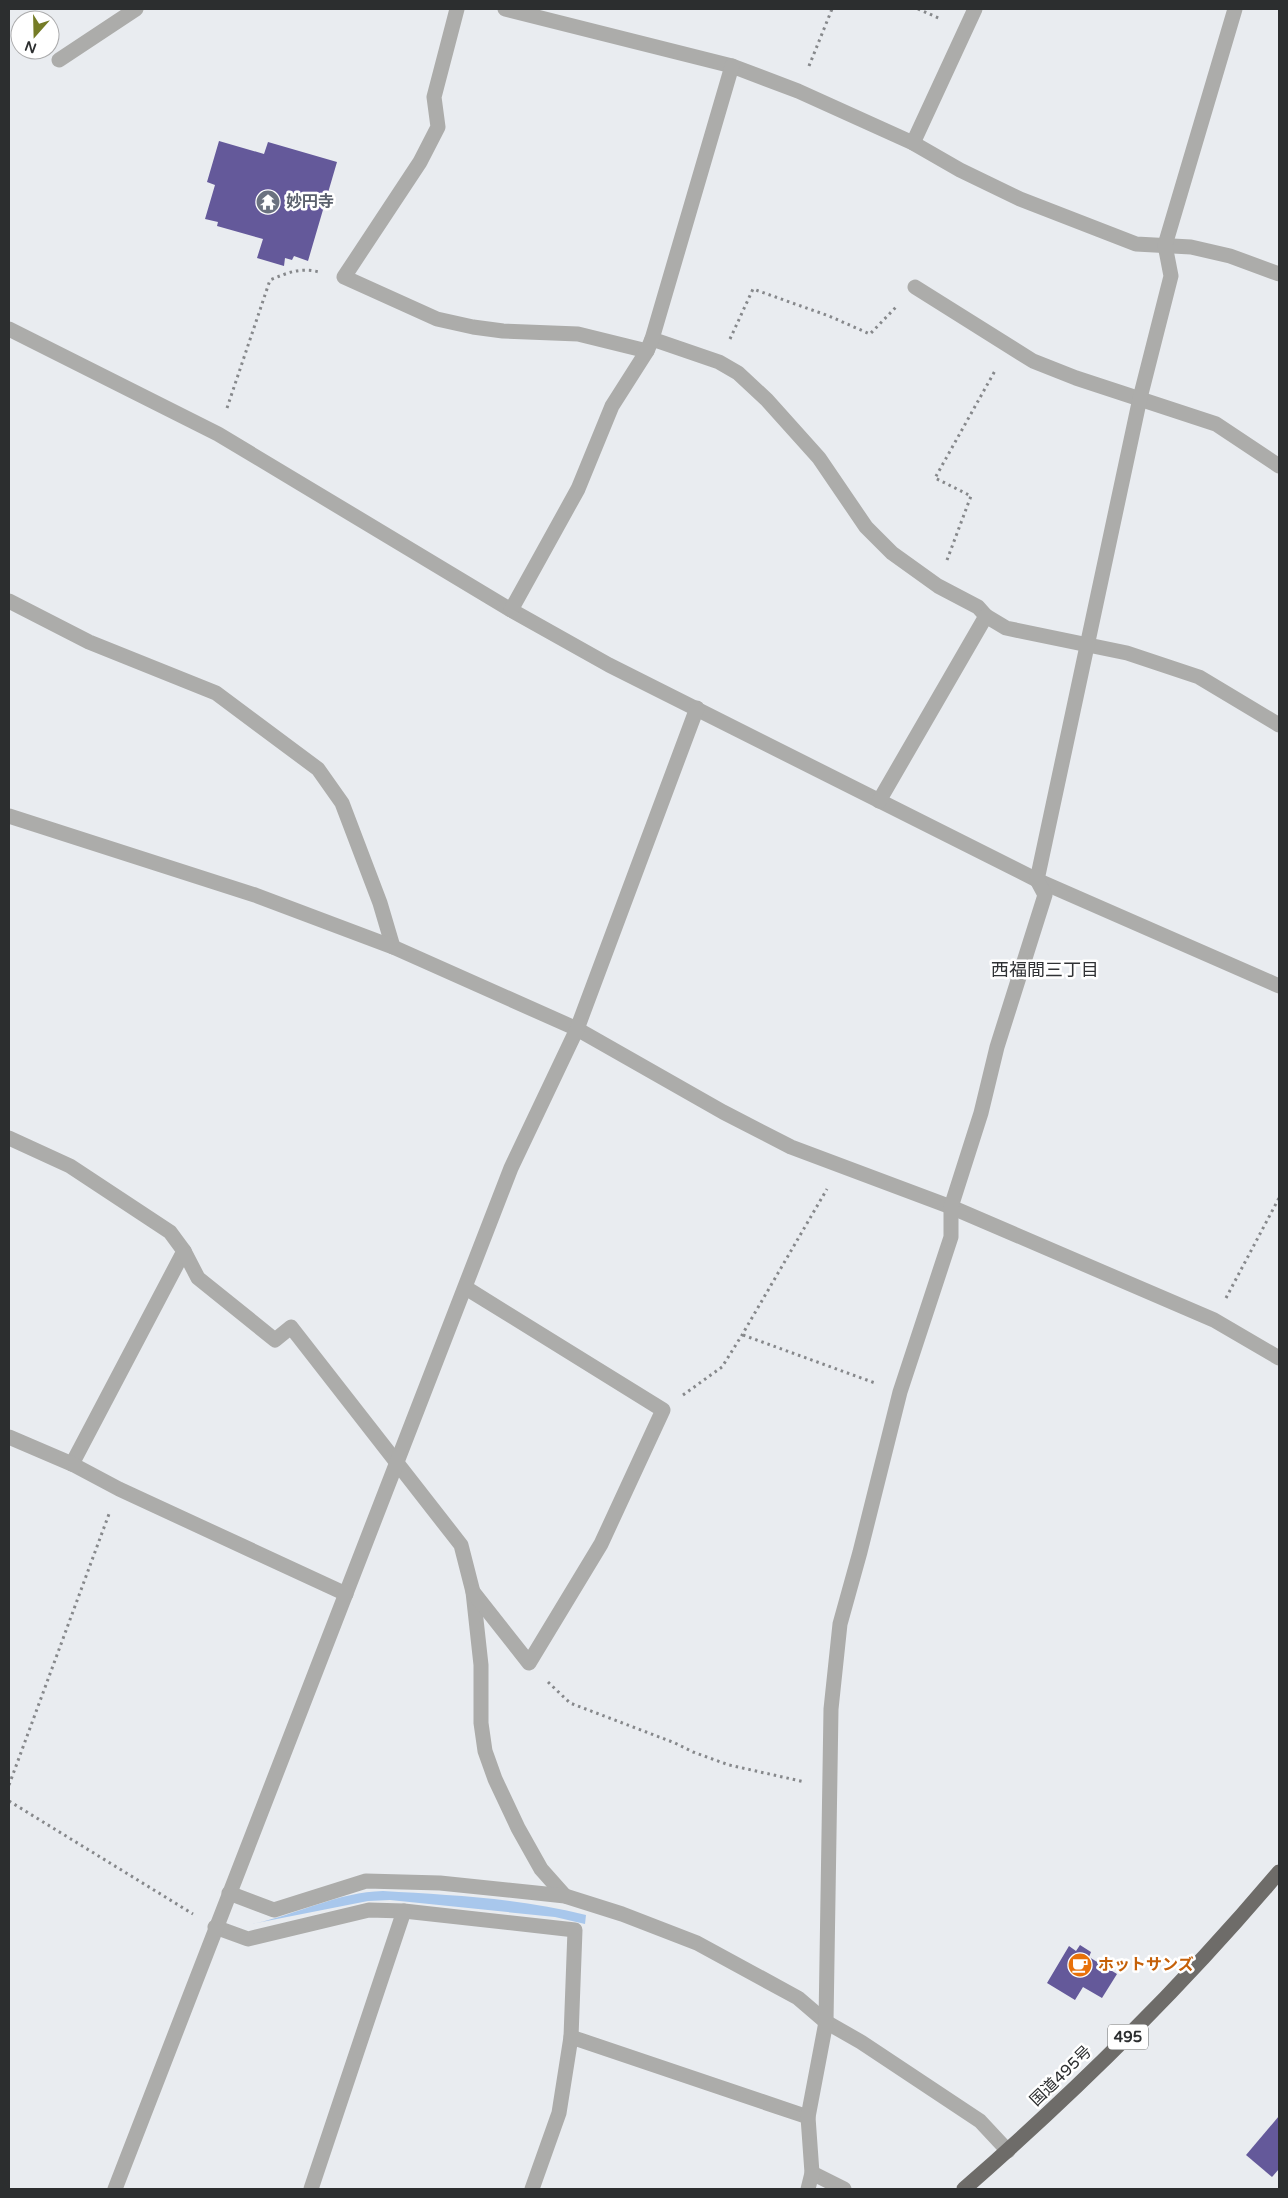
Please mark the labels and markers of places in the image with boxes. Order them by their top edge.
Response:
temple icon: 妙円寺 [255,189,281,215]
place label: 妙円寺 [286,192,334,212]
cafe icon: ホットサンズ [1067,1952,1093,1978]
place label: ホットサンズ [1098,1955,1194,1975]

